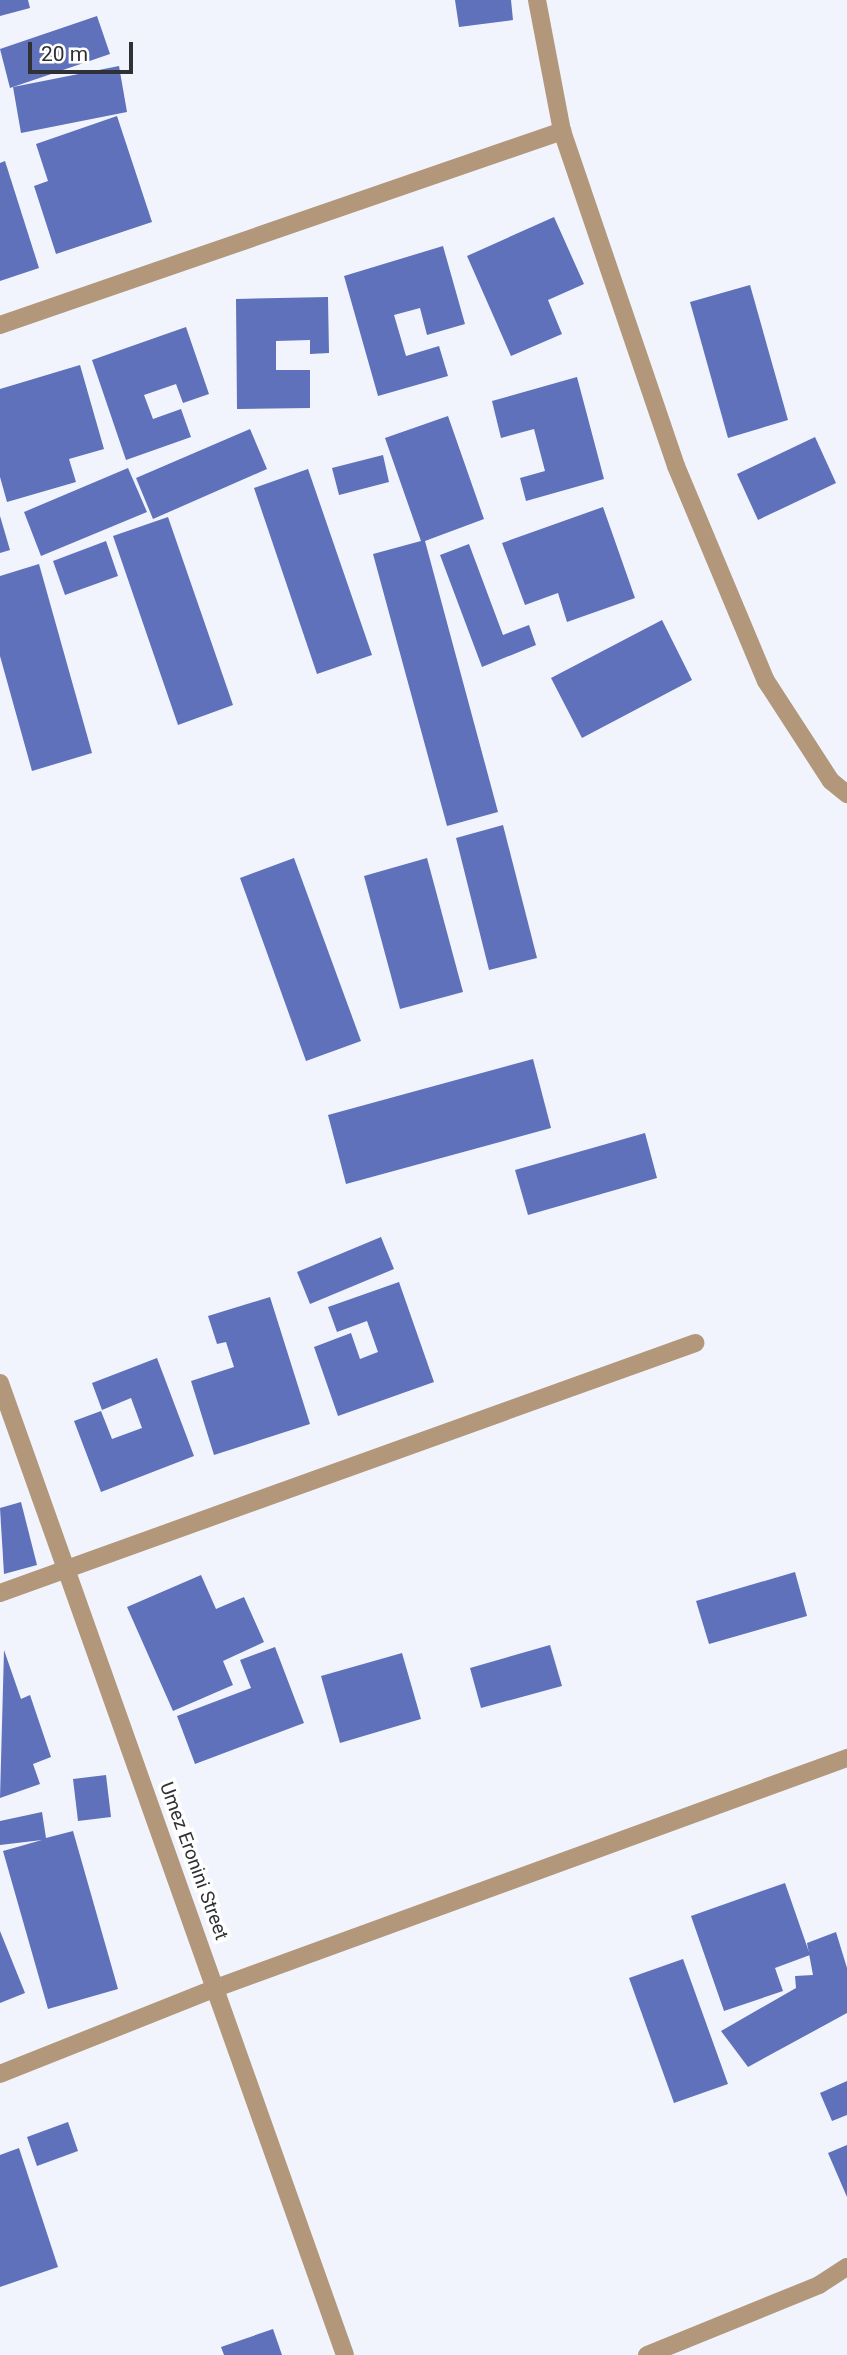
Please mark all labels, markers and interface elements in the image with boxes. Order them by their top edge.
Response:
scale bar [32,28,136,72]
text: 20 m [41,42,88,66]
street label: Umez Eronini Street [155,1779,233,1943]

